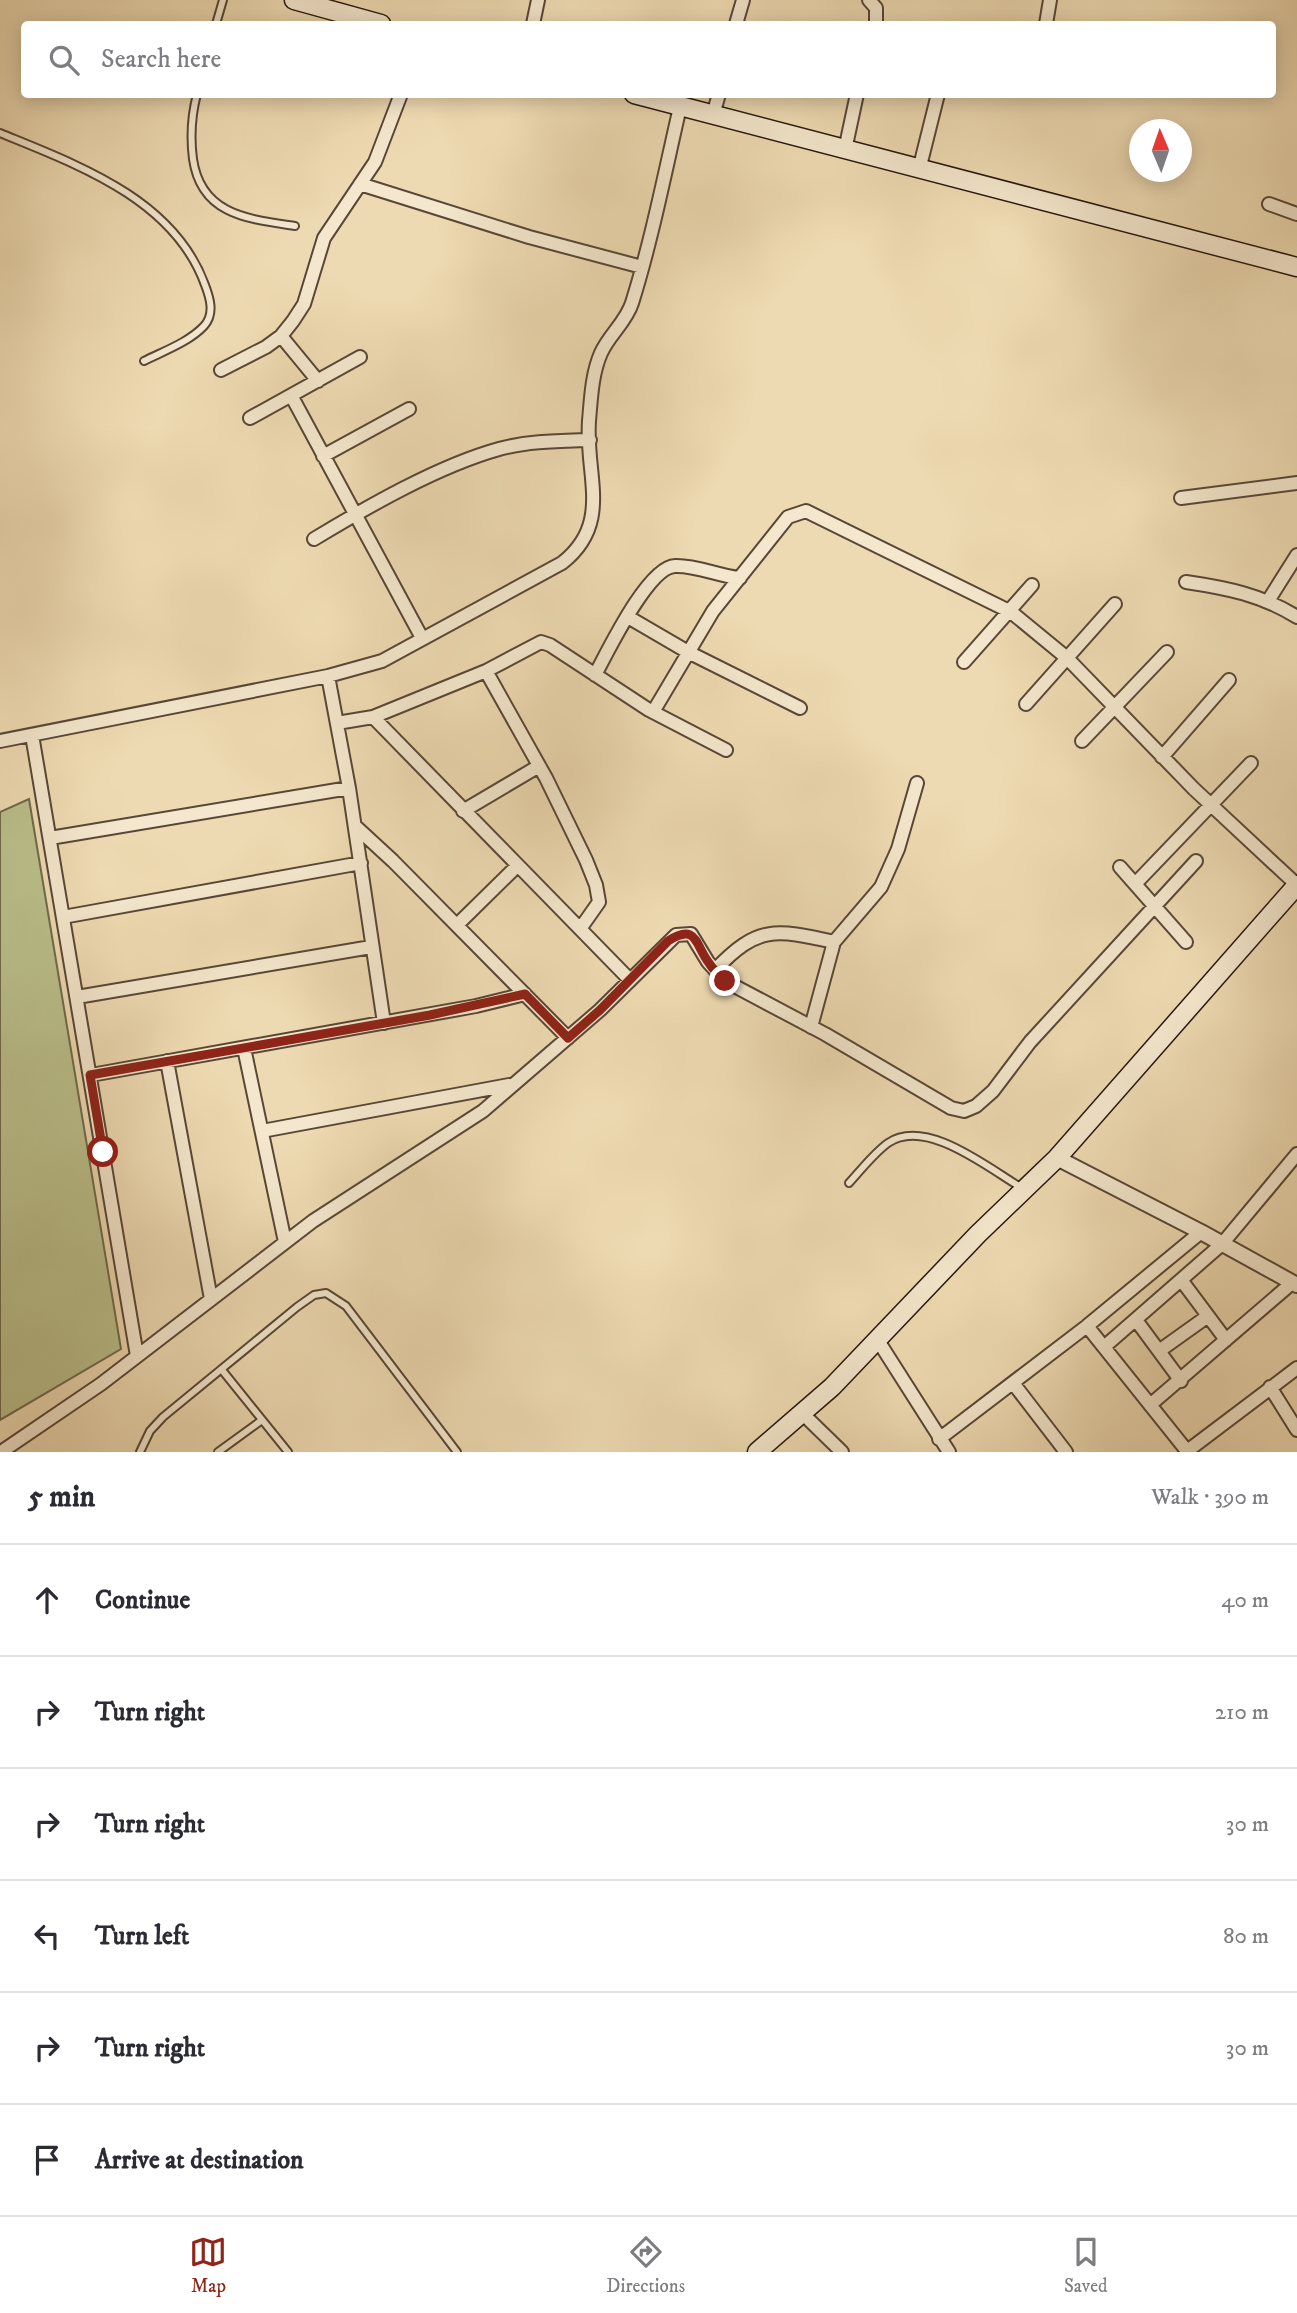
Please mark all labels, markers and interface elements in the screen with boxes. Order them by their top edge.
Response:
search box [21,21,1276,98]
icon: search [45,41,83,79]
text: Search here [101,43,221,76]
north arrow [1129,119,1192,182]
route end [709,965,740,996]
route start [87,1136,118,1167]
text: 5 min [28,1479,95,1516]
text: Walk · 390 m [1151,1483,1269,1512]
icon: ahead [28,1581,66,1619]
text: Continue [95,1584,190,1617]
text: 40 m [1221,1586,1269,1615]
icon: right [28,1693,66,1731]
text: Turn right [95,1696,205,1729]
text: 210 m [1215,1698,1269,1727]
icon: right [28,1805,66,1843]
text: Turn right [95,1808,205,1841]
text: 30 m [1226,1810,1269,1839]
icon: left [28,1917,66,1955]
text: Turn left [95,1920,189,1953]
text: 80 m [1223,1922,1269,1951]
icon: right [28,2029,66,2067]
text: Turn right [95,2032,205,2065]
text: 30 m [1226,2034,1269,2063]
icon: arrive [28,2141,66,2179]
text: Arrive at destination [95,2144,304,2177]
tab: Map [189,2233,227,2298]
tab: Directions [606,2233,685,2298]
tab: Saved [1064,2233,1108,2298]

